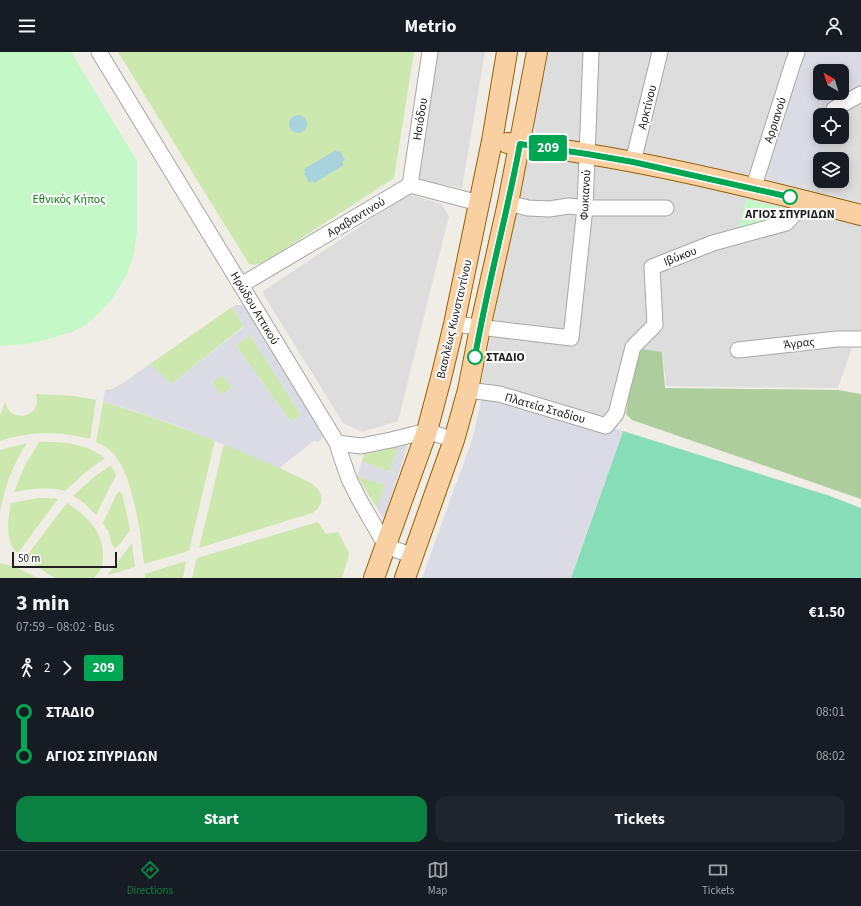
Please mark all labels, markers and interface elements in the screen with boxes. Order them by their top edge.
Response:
text: Metrio [405,14,456,39]
icon: menu [16,15,38,37]
icon: person [823,15,845,37]
north arrow [813,64,849,100]
map controls [813,64,849,188]
street label: Αρκτίνου [634,83,661,131]
street label: Αρριανού [760,95,791,145]
street label: Ησιόδου [409,97,432,142]
button: locate [813,108,849,144]
line badge: 209 [525,135,571,161]
text: 209 [537,138,559,158]
button: layers [813,152,849,188]
street label: Φωκιανού [576,169,595,221]
marker: ΑΓΙΟΣ ΣΠΥΡΙΔΩΝ [782,189,798,205]
park label: Εθνικός Κήπος [33,191,105,208]
street label: Αραβαντινού [324,193,389,242]
place label: ΑΓΙΟΣ ΣΠΥΡΙΔΩΝ [744,206,835,223]
street label: Ιβύκου [661,242,699,271]
street label: Βασιλέως Κωνσταντίνου [433,258,476,380]
street label: Ηρώδου Αττικού [226,269,283,348]
street label: Άγρας [783,333,815,354]
marker: ΣΤΑΔΙΟ [467,349,483,365]
place label: ΣΤΑΔΙΟ [486,349,525,366]
street label: Πλατεία Σταδίου [503,389,587,428]
scale bar [12,550,117,569]
text: 50 m [18,551,40,566]
text: 3 min [16,587,70,619]
text: €1.50 [809,602,845,623]
text: 07:59 – 08:02 · Bus [16,618,114,636]
icon: walk [16,657,38,679]
icon: forward [56,657,78,679]
text: 209 [92,658,115,678]
text: 2 [44,659,50,677]
text: ΣΤΑΔΙΟ [46,702,94,723]
text: 08:01 [816,703,845,721]
text: ΑΓΙΟΣ ΣΠΥΡΙΔΩΝ [46,746,158,767]
text: 08:02 [816,747,845,765]
button: Start [16,796,427,842]
button: Tickets [435,796,845,842]
tab: Directions [127,859,173,898]
tab: Map [427,859,449,898]
tab: Tickets [702,859,734,898]

